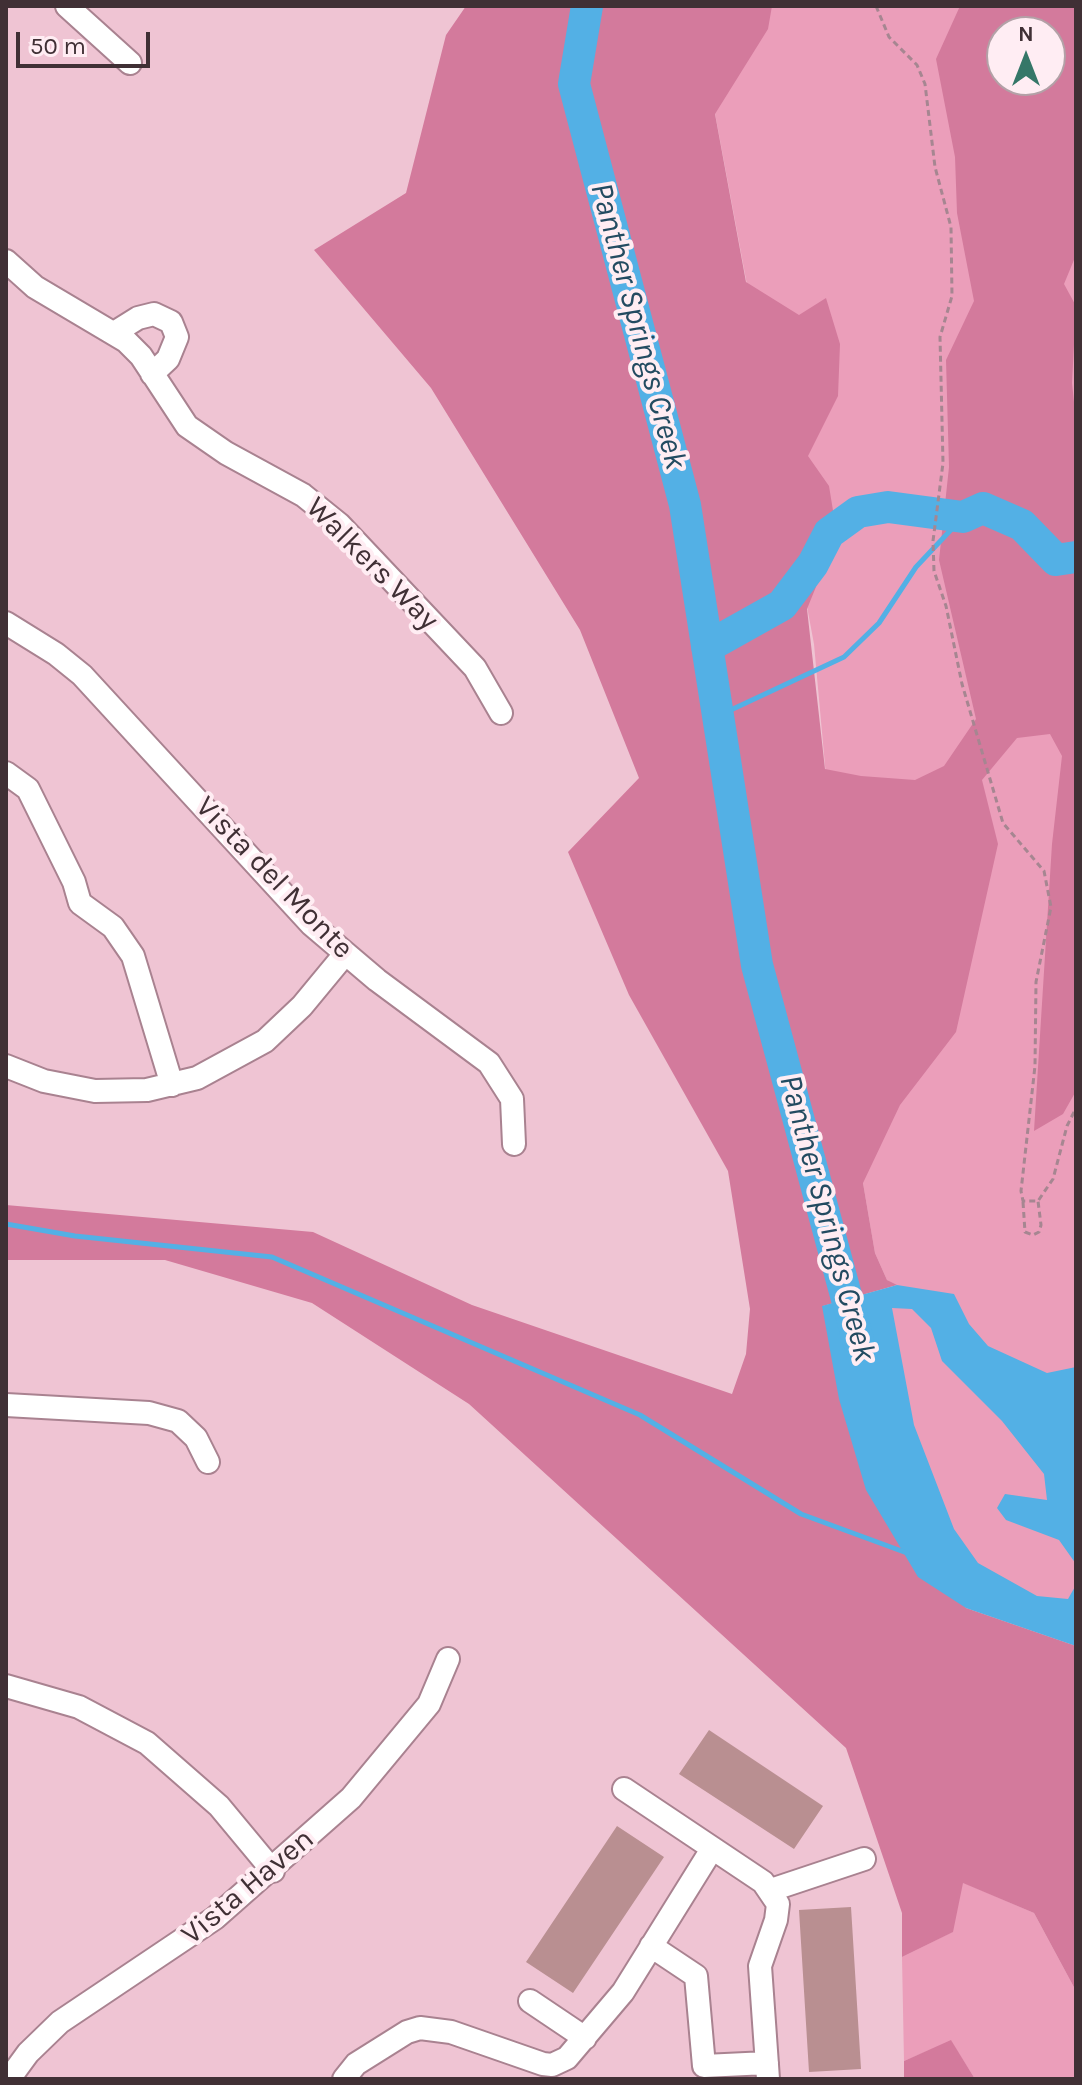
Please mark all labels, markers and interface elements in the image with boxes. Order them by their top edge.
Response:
scale bar [20,16,154,66]
north arrow [986,16,1066,96]
text: N [1018,21,1034,47]
text: 50 m [30,32,86,60]
water label: Panther Springs Creek [581,179,695,473]
street label: Walkers Way [298,490,446,638]
street label: Vista del Monte [187,789,361,967]
water label: Panther Springs Creek [770,1071,884,1365]
street label: Vista Haven [175,1821,321,1953]

